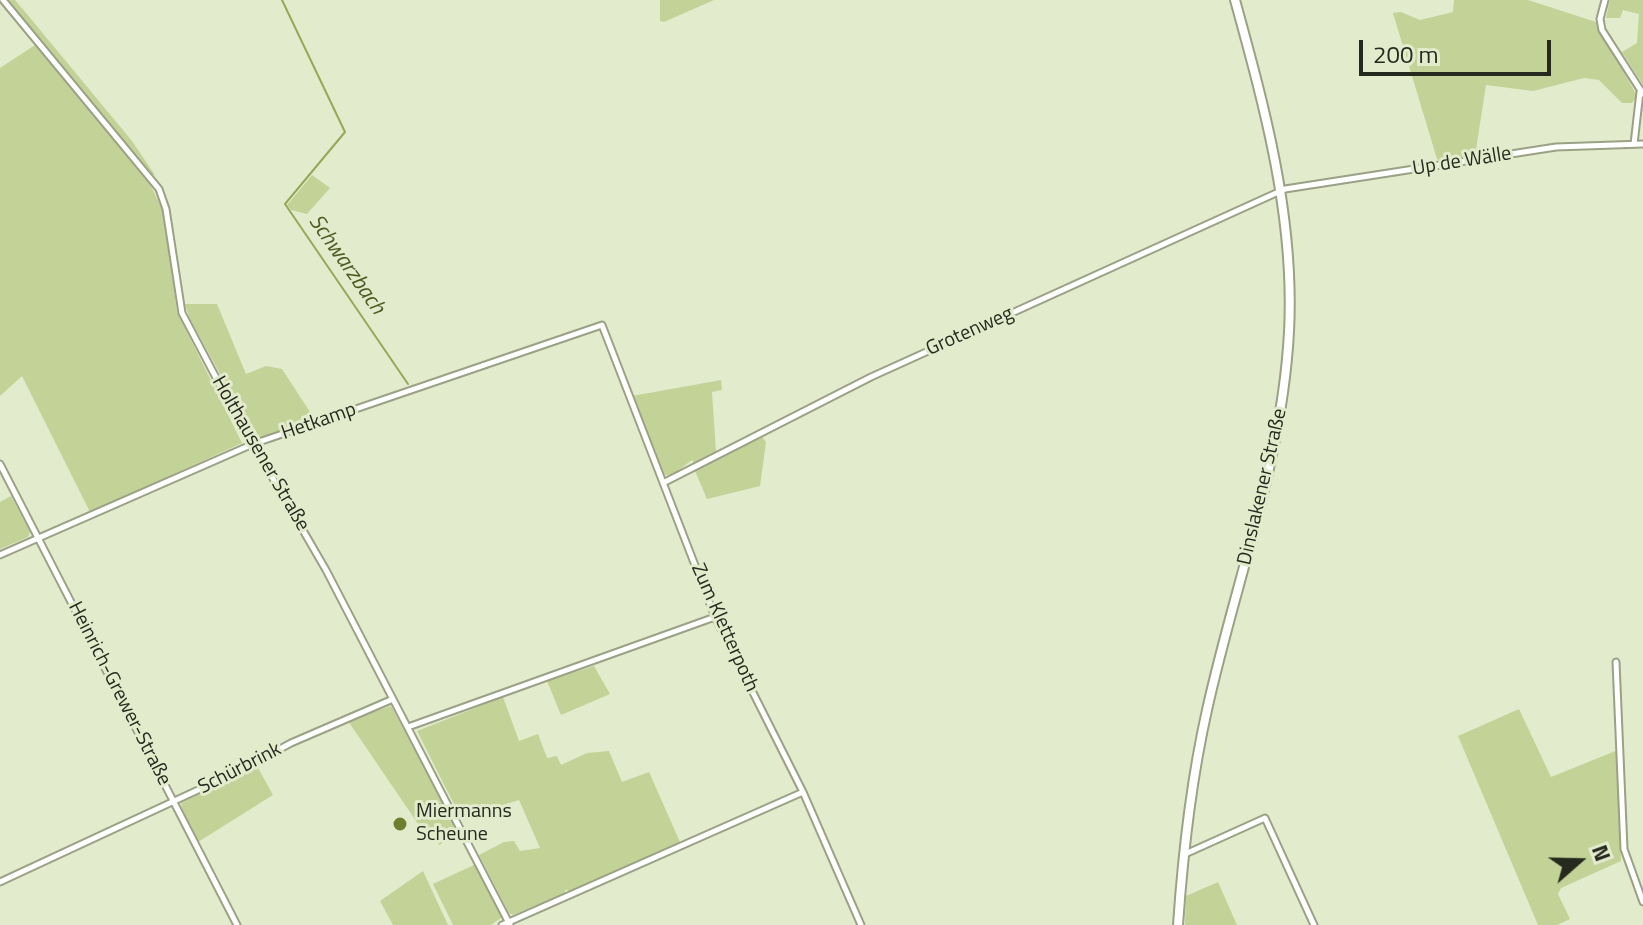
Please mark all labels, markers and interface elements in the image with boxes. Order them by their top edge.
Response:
scale bar [1363,24,1555,74]
text: 200 m [1373,36,1439,72]
street label: Up de Wälle [1411,142,1513,182]
water label: Schwarzbach [302,210,390,320]
street label: Grotenweg [923,302,1017,362]
street label: Holthausener Straße [206,372,314,536]
street label: Hetkamp [279,398,359,446]
street label: Dinslakener Straße [1233,406,1293,568]
street label: Zum Kletterpoth [685,560,763,696]
street label: Heinrich-Grewer-Straße [62,598,176,790]
street label: Schürbrink [194,738,286,800]
place label: Miermanns Scheune [416,800,512,847]
marker: Miermanns Scheune [391,815,409,833]
north arrow [1539,821,1619,901]
text: N [1583,840,1620,866]

